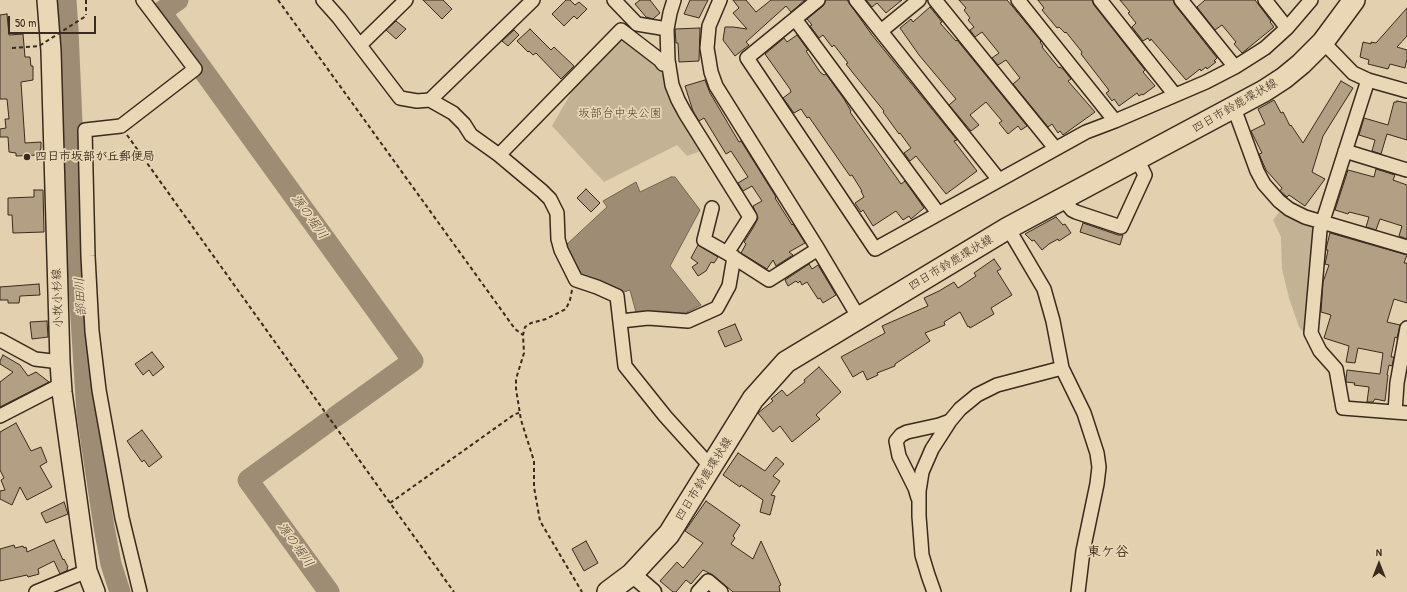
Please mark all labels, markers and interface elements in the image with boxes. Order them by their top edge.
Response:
scale bar [10,8,98,34]
text: 50 m [15,14,36,31]
street label: 四日市鈴鹿環状線 [1190,76,1280,136]
park label: 坂部台中央公園 [578,107,662,121]
place label: 四日市坂部が丘郵便局 [35,150,155,164]
marker: 四日市坂部が丘郵便局 [22,152,32,162]
water label: 源の堀川 [287,191,331,243]
street label: 四日市鈴鹿環状線 [906,232,996,294]
street label: 小牧小杉線 [50,268,66,328]
water label: 部田川 [72,277,90,317]
street label: 四日市鈴鹿環状線 [672,434,736,524]
water label: 源の堀川 [273,519,317,571]
district label: 東ケ谷 [1087,544,1129,560]
north arrow [1359,544,1399,584]
text: N [1376,545,1382,559]

